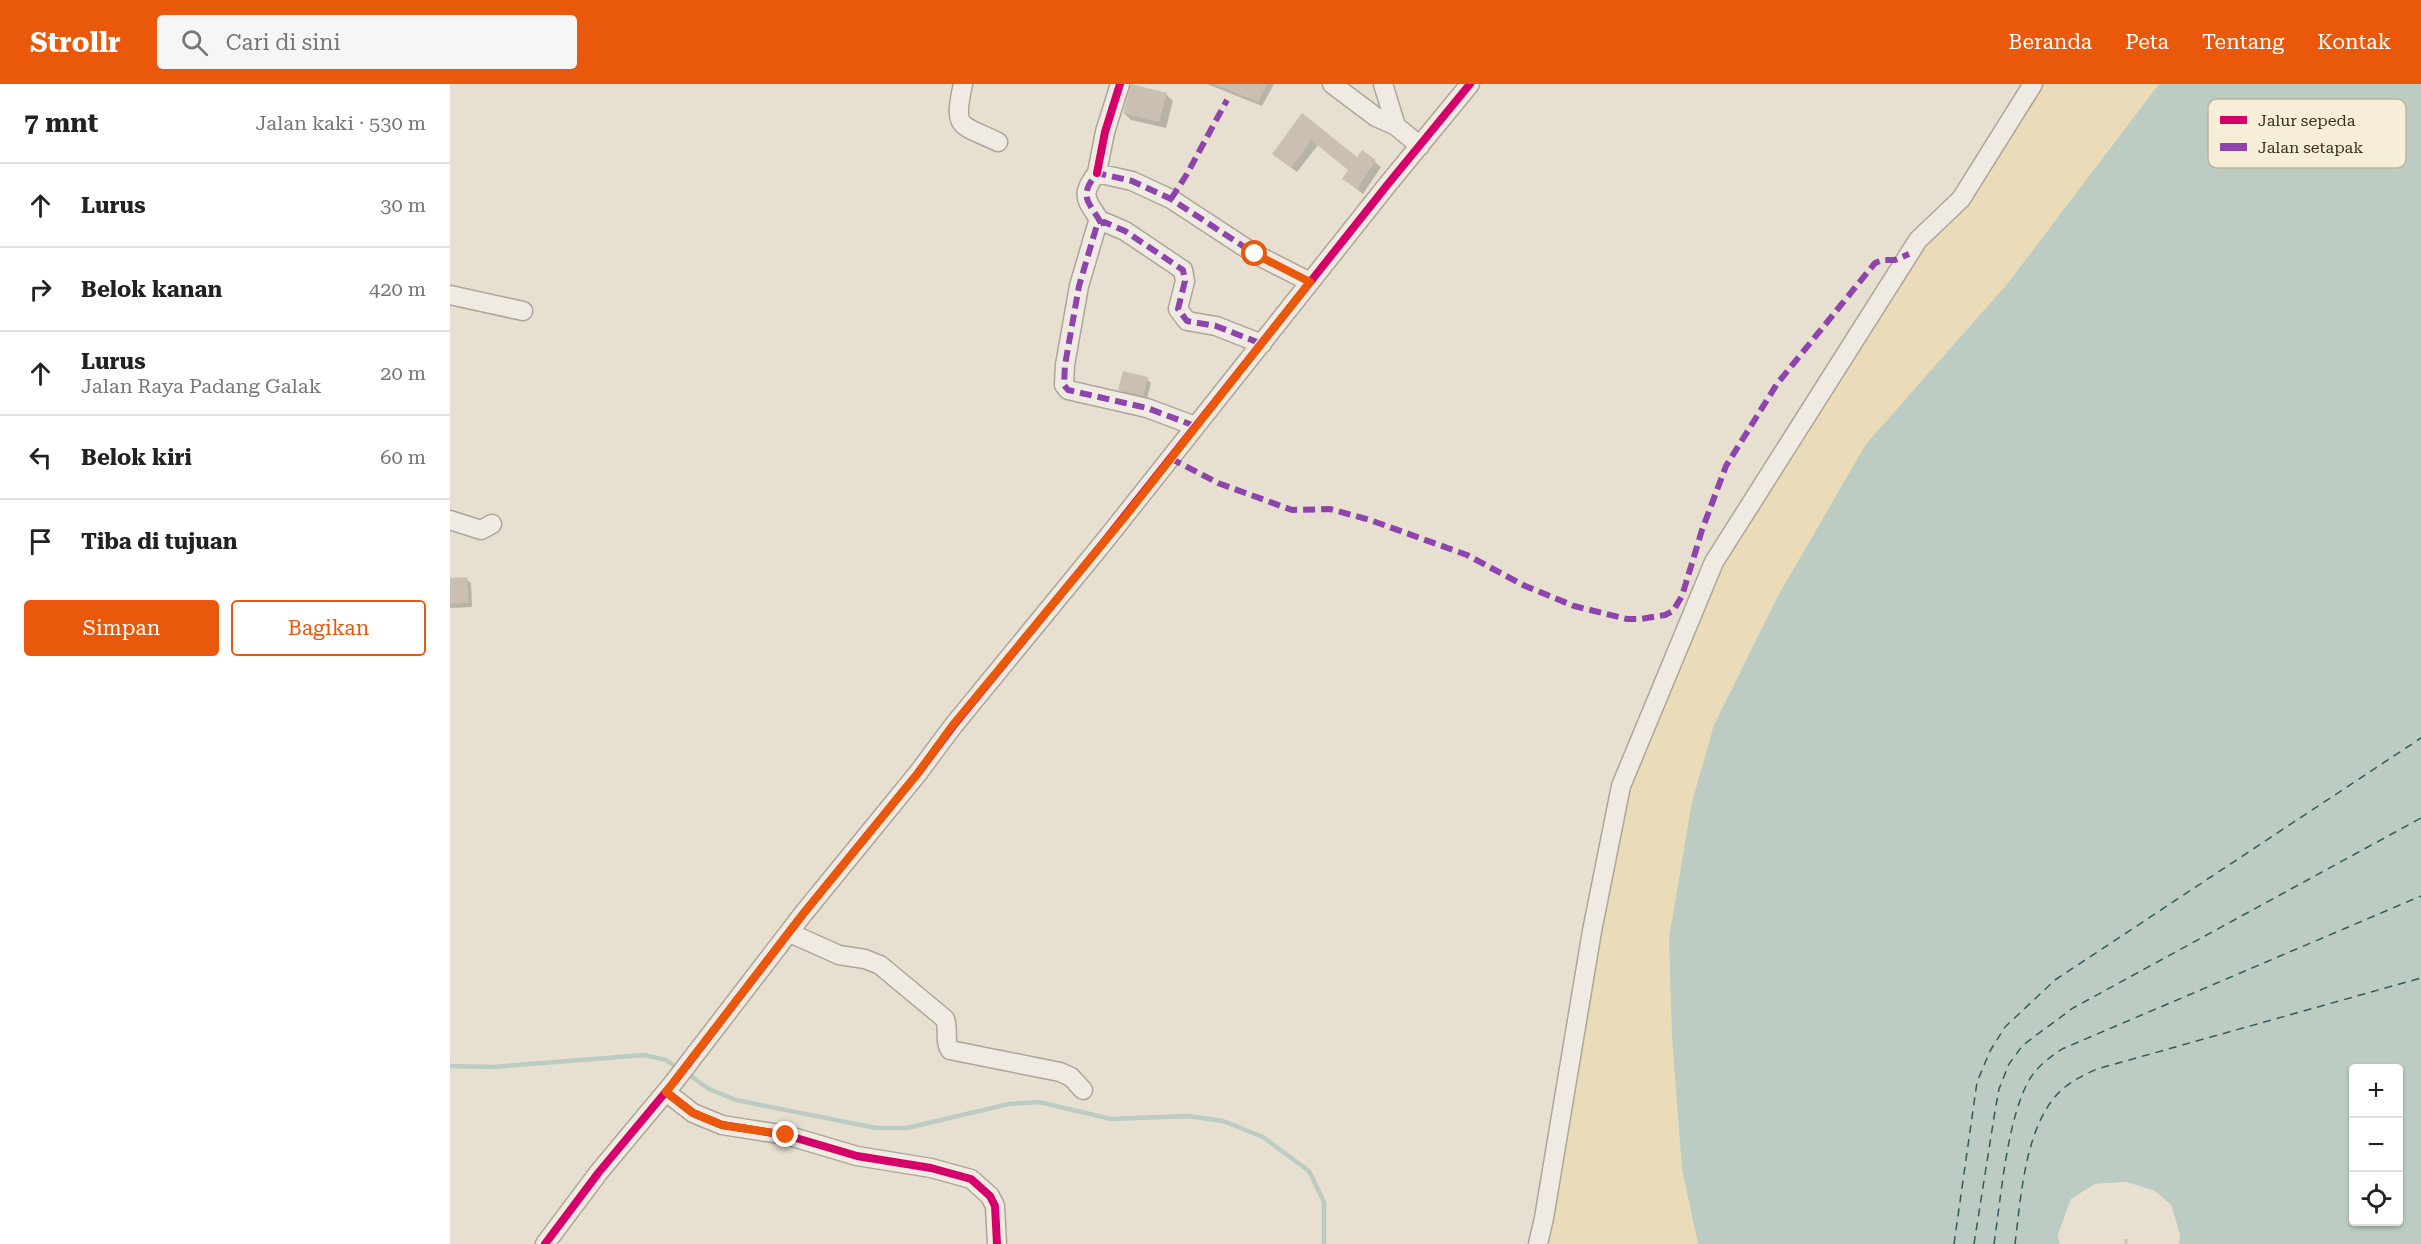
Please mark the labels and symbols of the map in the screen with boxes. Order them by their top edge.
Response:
legend [2208,99,2406,168]
text: Jalur sepeda [2258,111,2356,130]
text: Jalan setapak [2258,138,2363,157]
route start [1241,240,1267,266]
route end [772,1121,798,1147]

